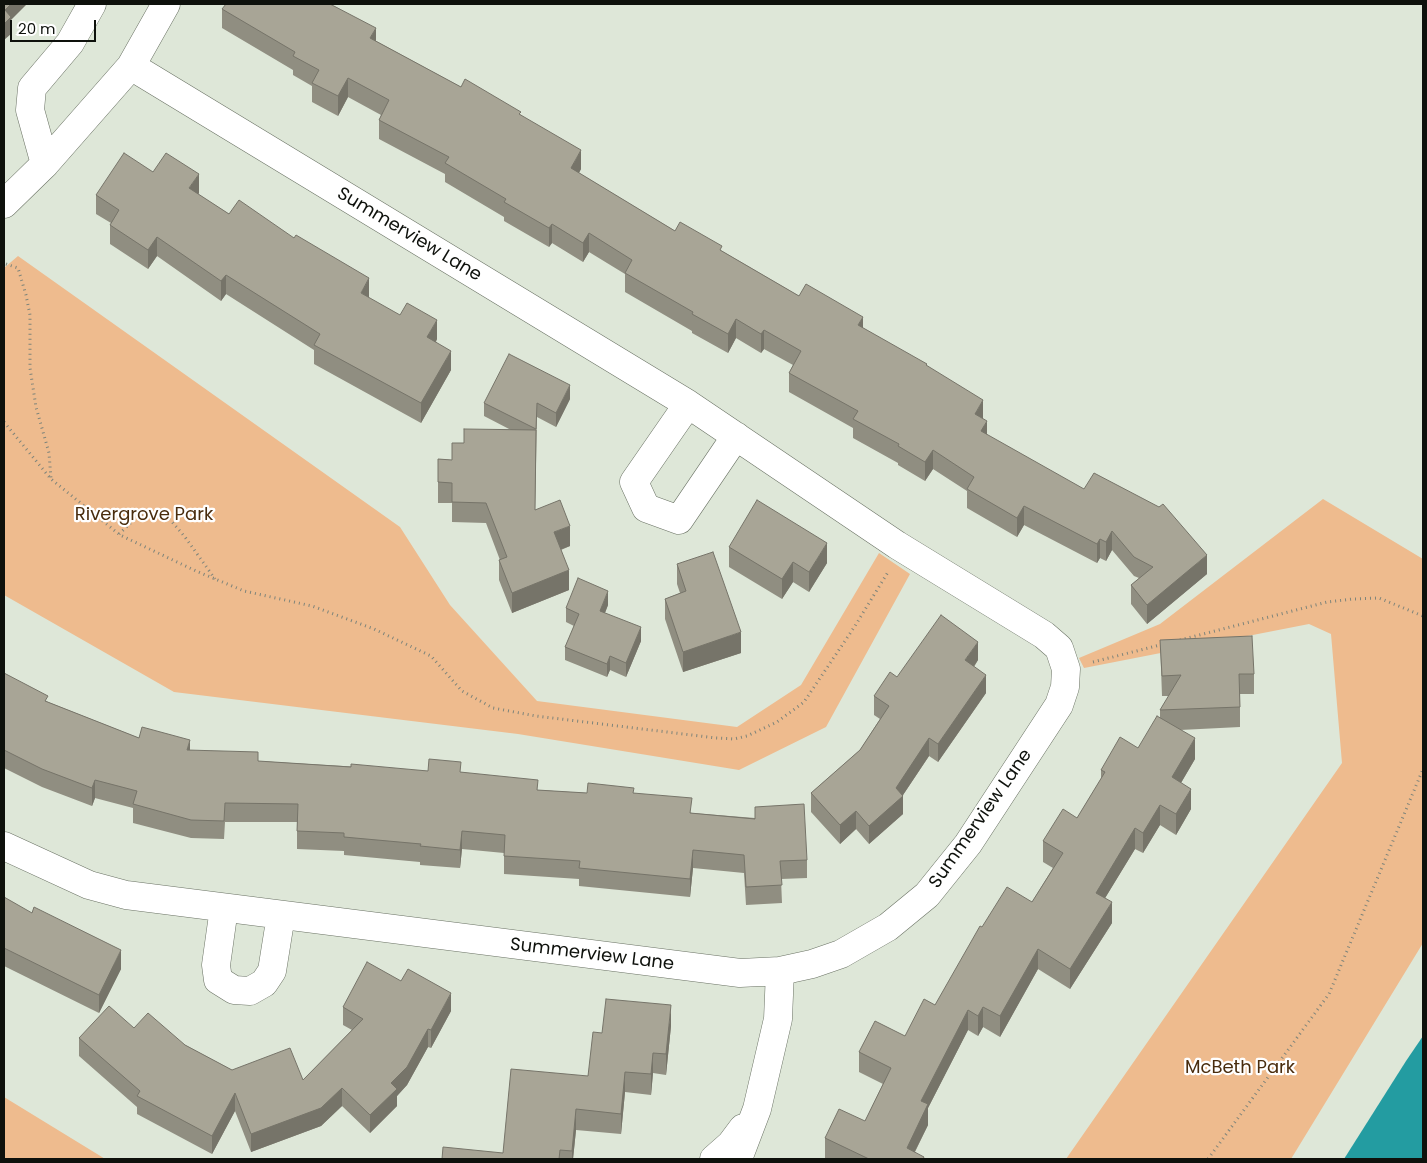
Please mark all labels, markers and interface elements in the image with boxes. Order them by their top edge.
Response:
scale bar [12,10,99,42]
text: 20 m [18,18,56,39]
street label: Summerview Lane [333,183,485,287]
park label: Rivergrove Park [75,504,213,526]
street label: Summerview Lane [925,745,1037,893]
street label: Summerview Lane [509,934,675,976]
park label: McBeth Park [1185,1057,1295,1079]

